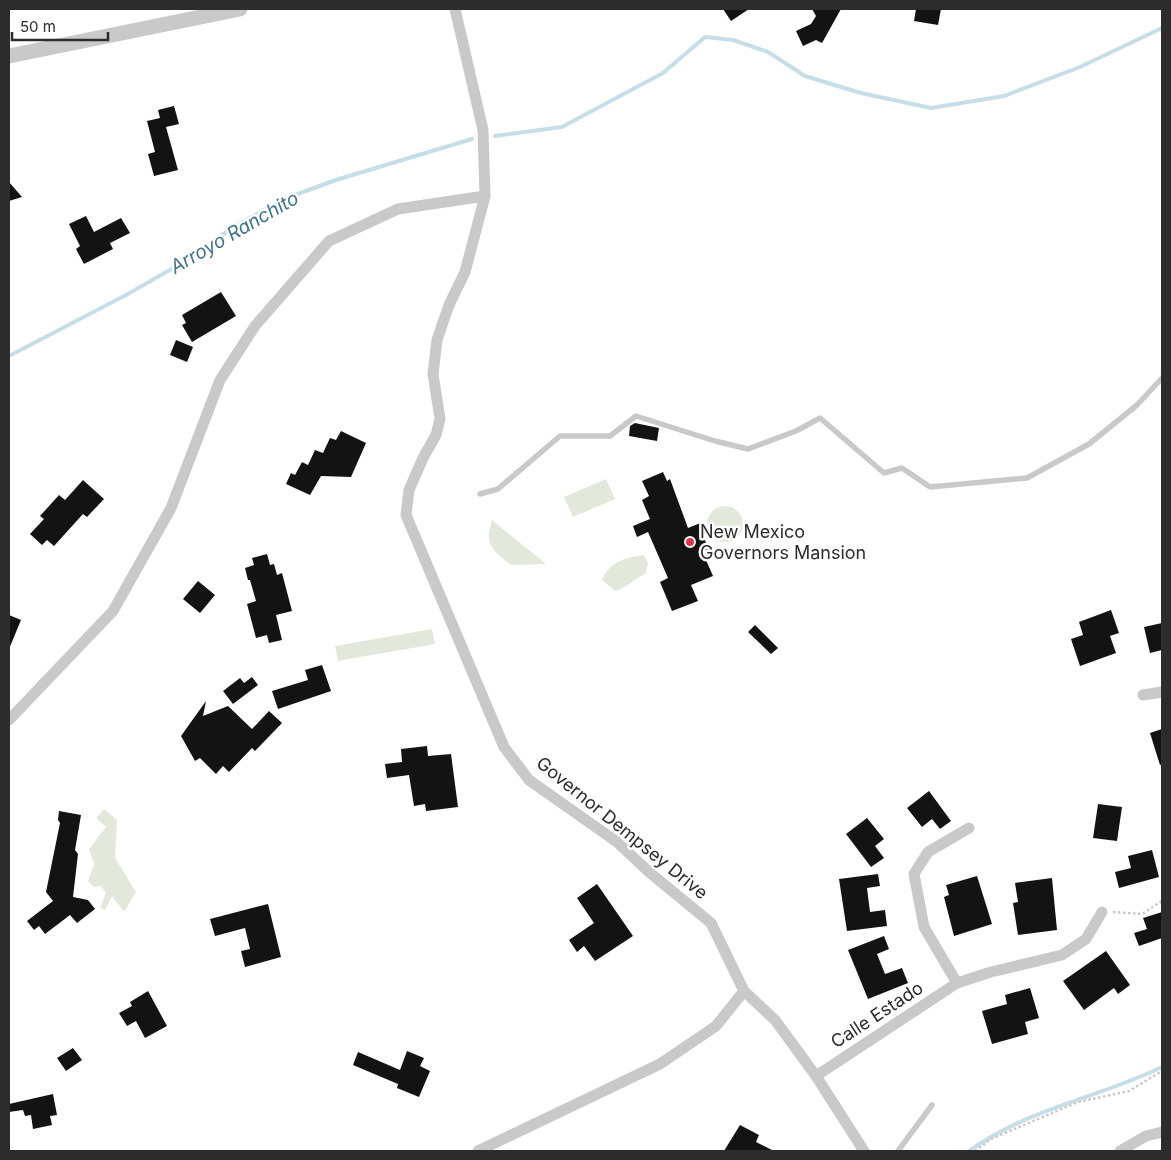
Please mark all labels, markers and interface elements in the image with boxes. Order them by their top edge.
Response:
scale bar [12,10,109,42]
text: 50 m [20,17,56,36]
water label: Arroyo Ranchito [165,186,303,279]
place label: New Mexico Governors Mansion [700,521,866,563]
marker: New Mexico Governors Mansion [684,536,696,548]
street label: Governor Dempsey Drive [532,752,712,903]
street label: Calle Estado [827,977,927,1052]

